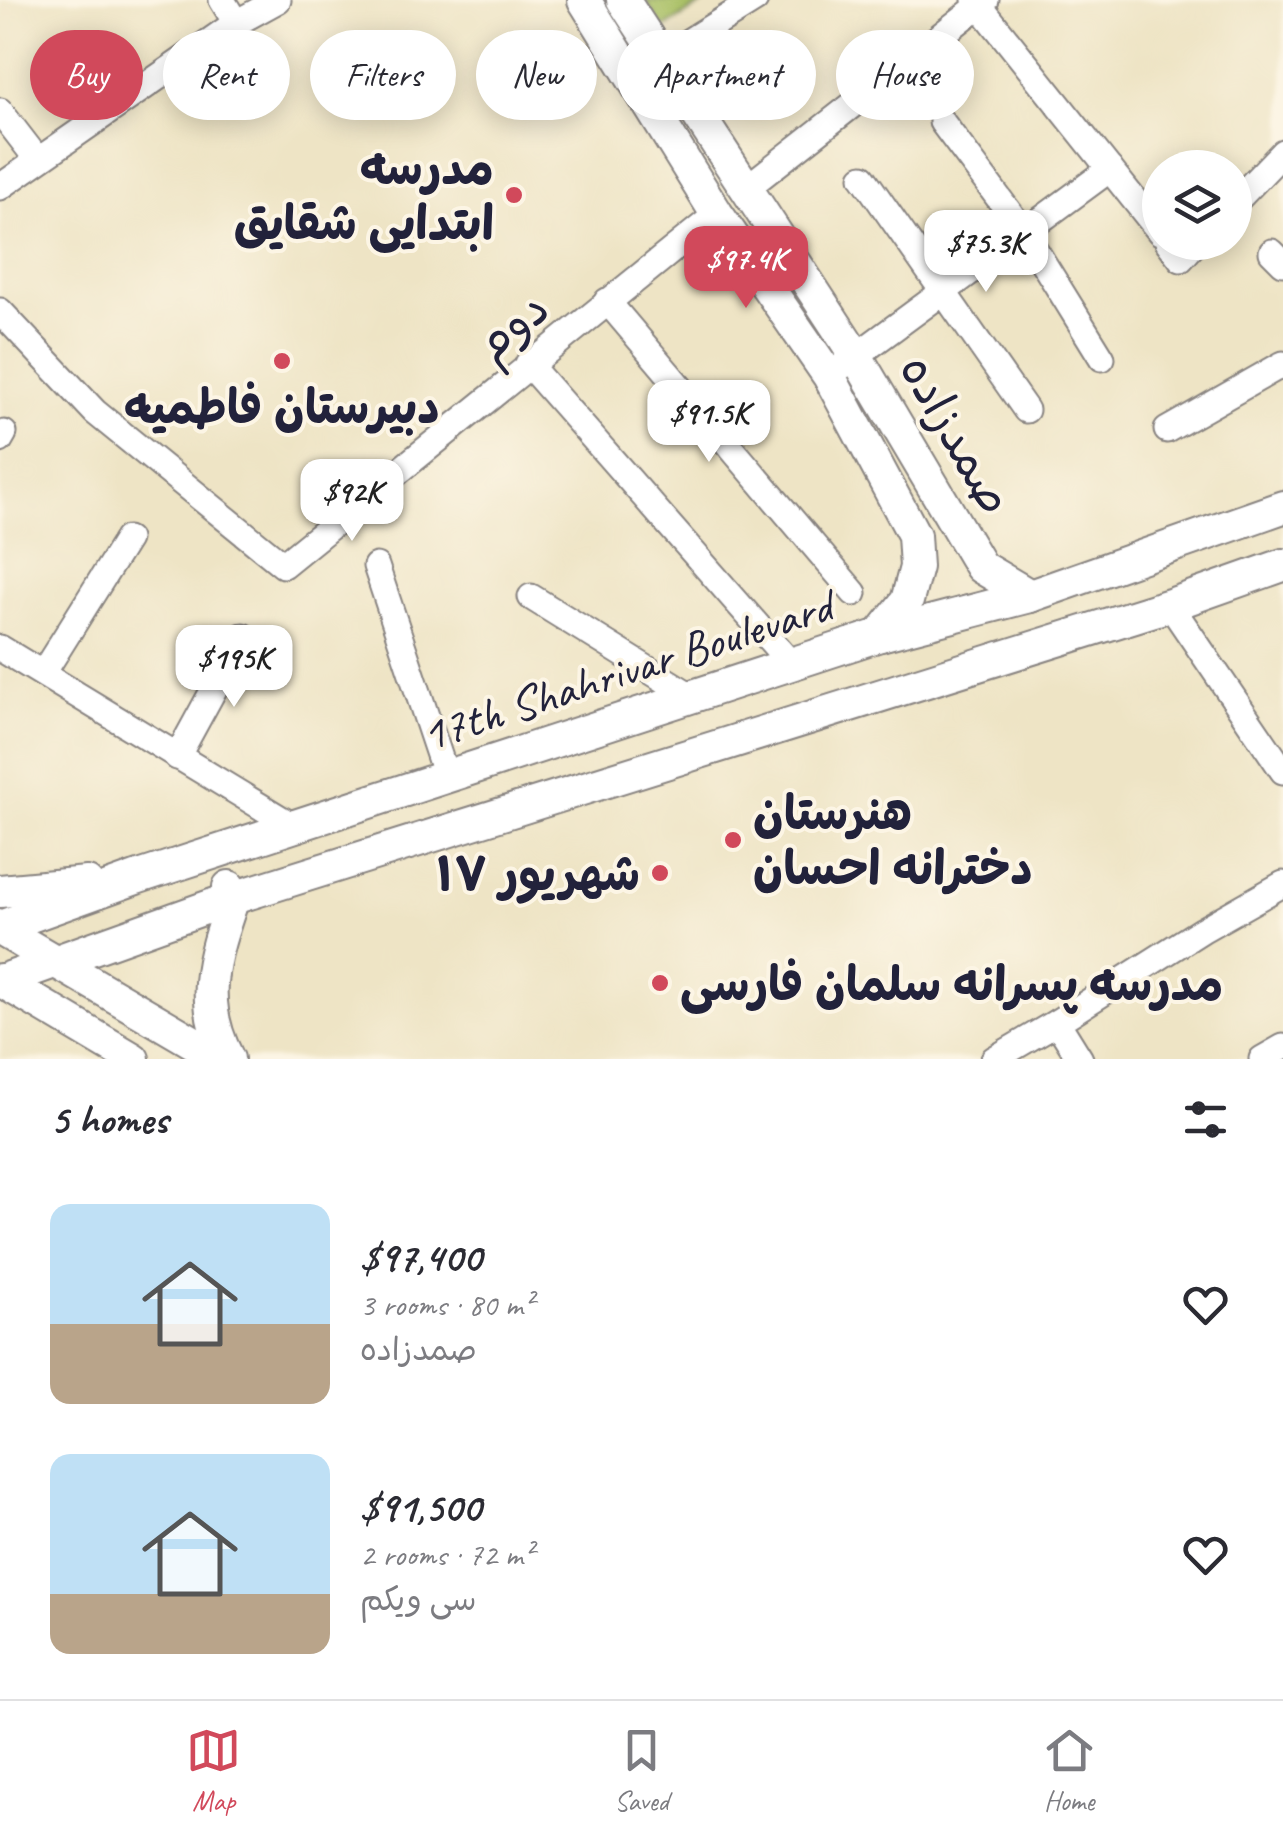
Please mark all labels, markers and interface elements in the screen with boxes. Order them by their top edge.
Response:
chip: Buy [30,30,143,120]
chip: Rent [163,30,290,120]
chip: Filters [310,30,456,120]
chip: New [476,30,597,120]
chip: Apartment [617,30,816,120]
chip: House [836,30,974,120]
place label: مدرسه ابتدایی شقایق [234,138,494,253]
map controls [1142,150,1252,260]
button: layers [1142,150,1252,260]
marker: مدرسه ابتدایی شقایق [503,184,525,206]
pin: $75.3K [905,210,1067,295]
text: $75.3K [946,222,1026,263]
pin: $97.4K [665,226,827,311]
text: $97.4K [706,238,786,279]
street label: دوم [462,278,565,378]
street label: صمدزاده [886,344,1026,525]
marker: دبیرستان فاطمیه [271,350,293,372]
place label: دبیرستان فاطمیه [124,377,440,437]
pin: $91.5K [628,380,790,465]
text: $91.5K [669,392,749,433]
pin: $92K [293,459,411,544]
text: $92K [322,471,382,512]
street label: 17th Shahrivar Boulevard [414,573,846,765]
pin: $195K [164,625,304,710]
text: $195K [198,637,270,678]
place label: هنرستان دخترانه احسان [753,783,1033,898]
marker: هنرستان دخترانه احسان [722,829,744,851]
place label: ۱۷ شهریور [437,844,640,904]
marker: ۱۷ شهریور [649,862,671,884]
place label: مدرسه پسرانه سلمان فارسی [680,954,1223,1014]
marker: مدرسه پسرانه سلمان فارسی [649,972,671,994]
icon: filters [1178,1092,1233,1147]
text: 5 homes [50,1093,168,1146]
text: $97,400 [360,1231,481,1284]
icon: home [130,1244,250,1364]
icon: heart [1178,1277,1233,1332]
text: 3 rooms · 80 m² [360,1284,533,1325]
text: صمدزاده [360,1329,477,1370]
text: $91,500 [360,1481,481,1534]
icon: home [130,1494,250,1614]
icon: heart [1178,1527,1233,1582]
text: 2 rooms · 72 m² [360,1534,533,1575]
text: سی ویکم [360,1579,477,1620]
tab: Map [186,1723,241,1818]
tab: Saved [614,1723,669,1818]
tab: Home [1042,1723,1097,1818]

